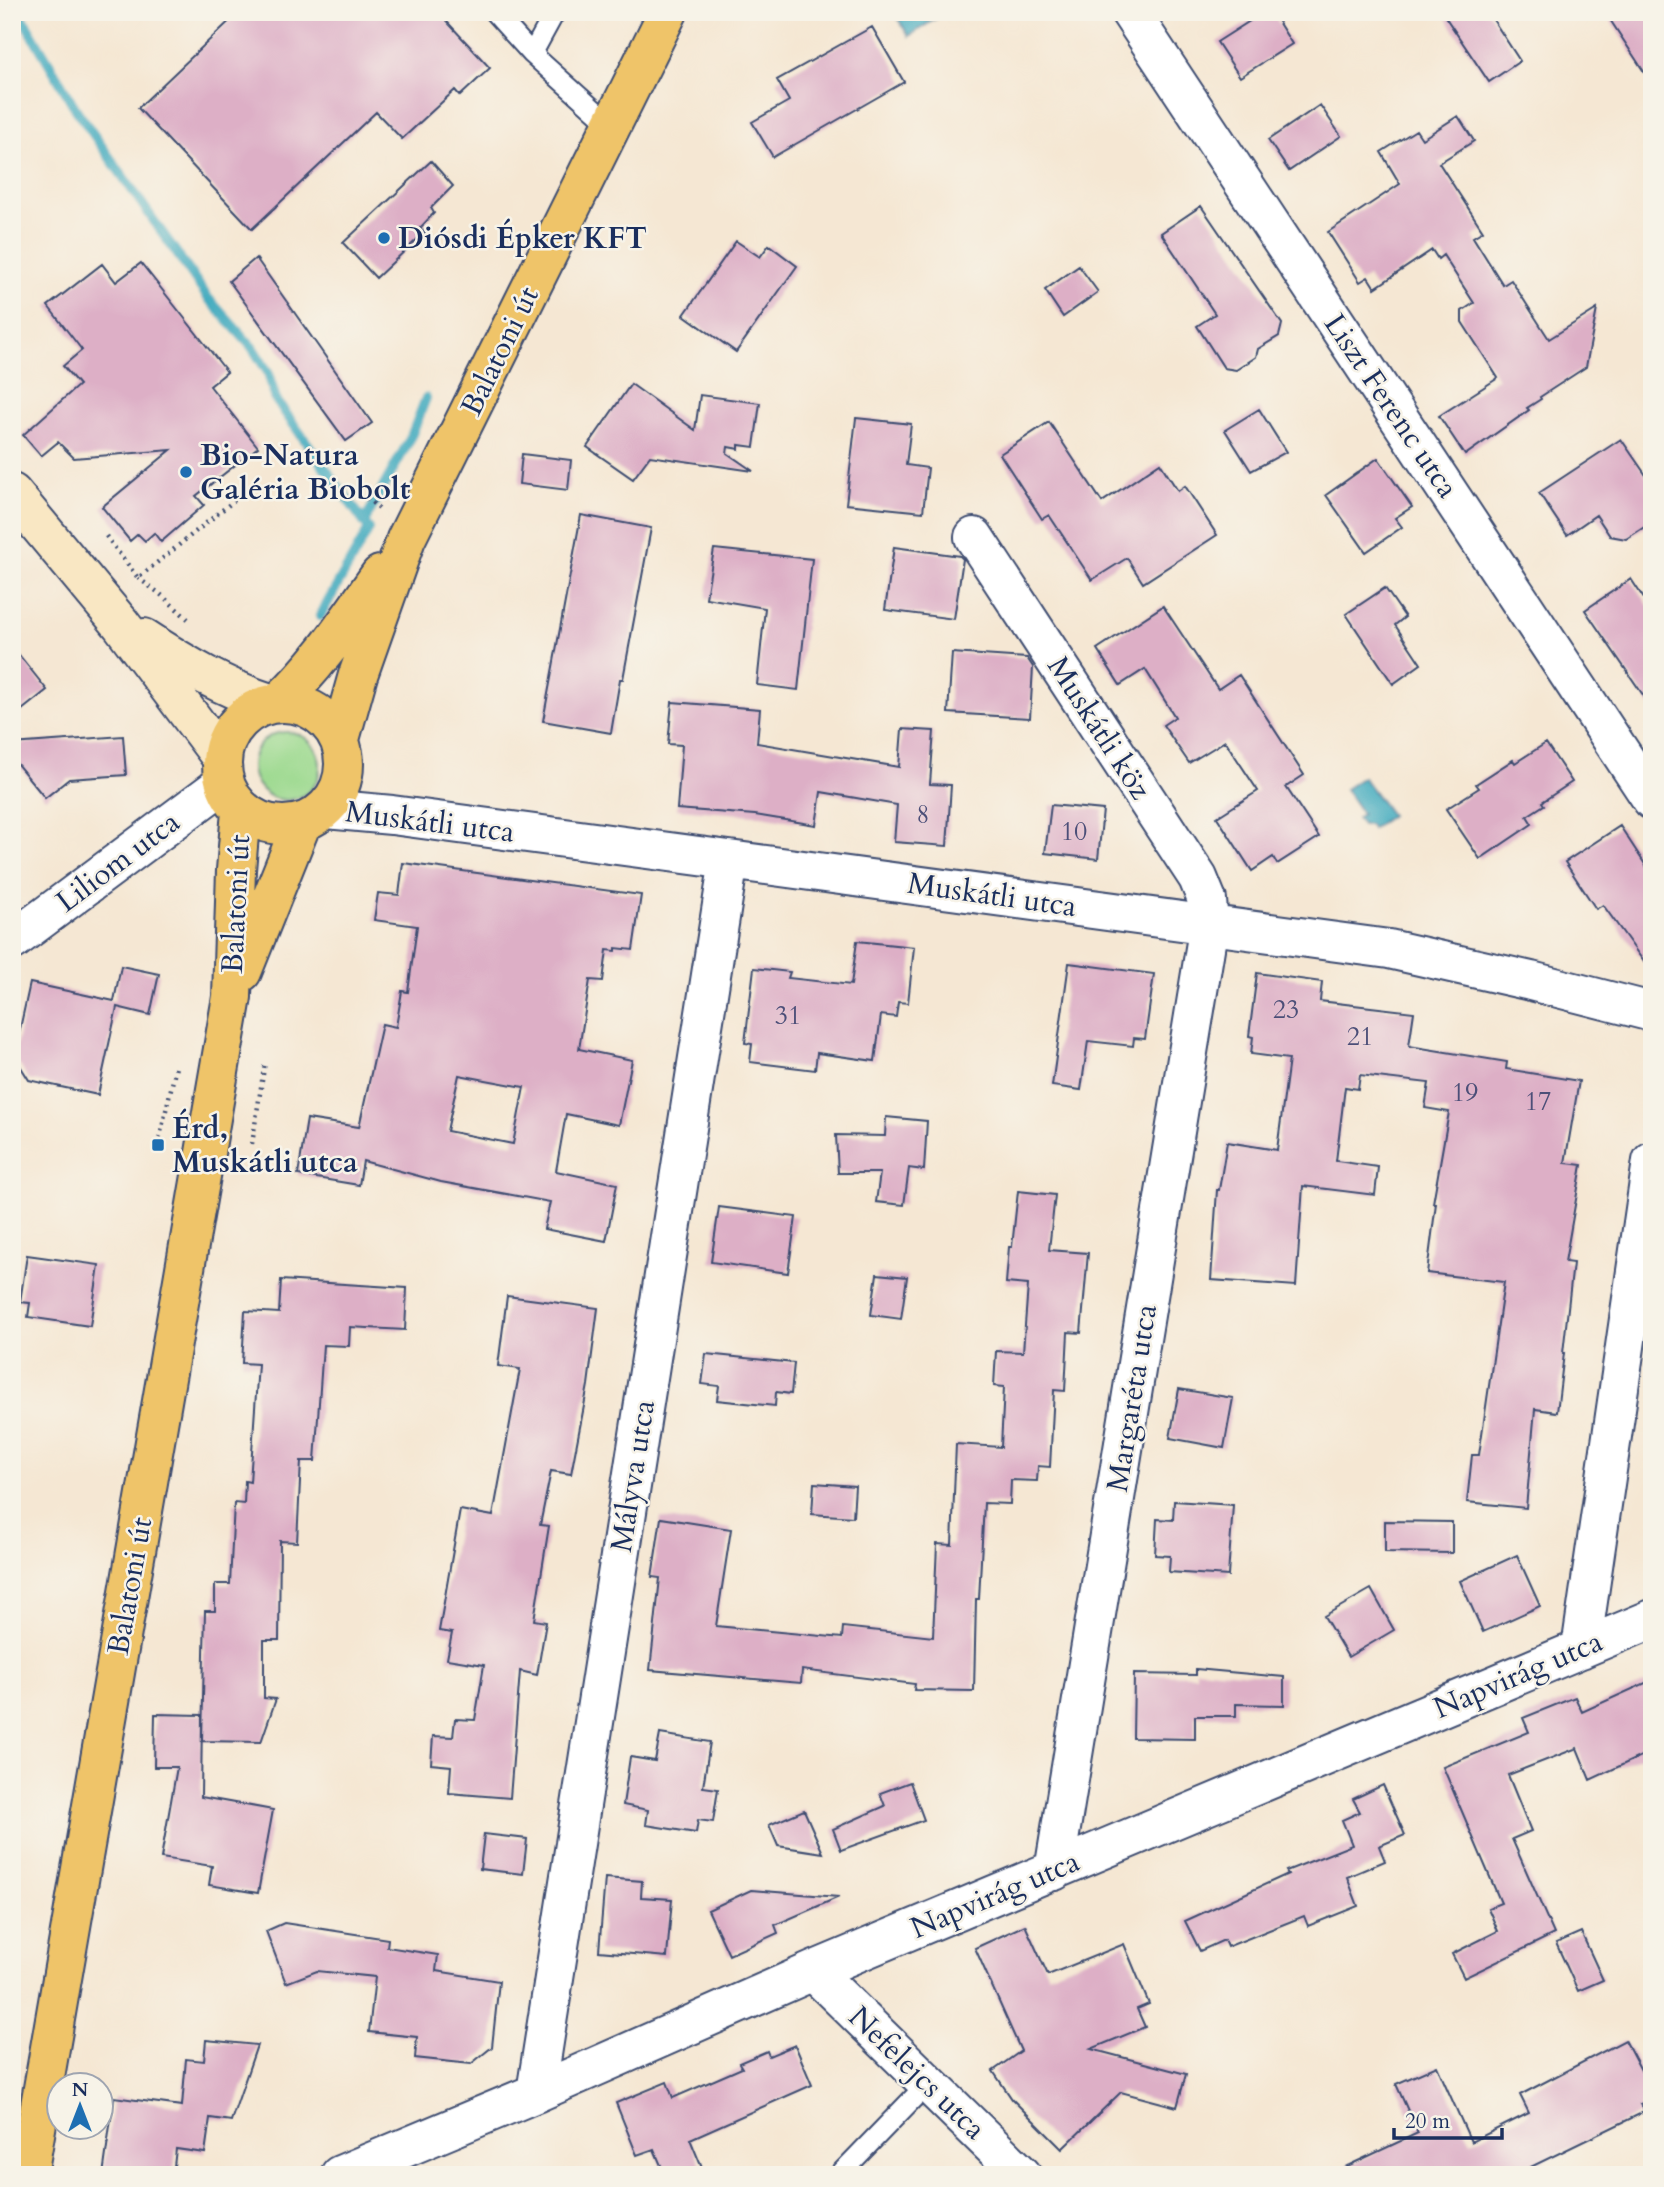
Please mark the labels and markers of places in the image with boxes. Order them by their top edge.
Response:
place label: Diósdi Épker KFT [398,218,647,259]
marker: Diósdi Épker KFT [376,230,392,246]
place label: Bio-Natura Galéria Biobolt [200,435,411,510]
marker: Bio-Natura Galéria Biobolt [178,464,194,480]
place label: Érd, Muskátli utca [172,1108,358,1183]
marker: Érd, Muskátli utca [150,1137,166,1153]

